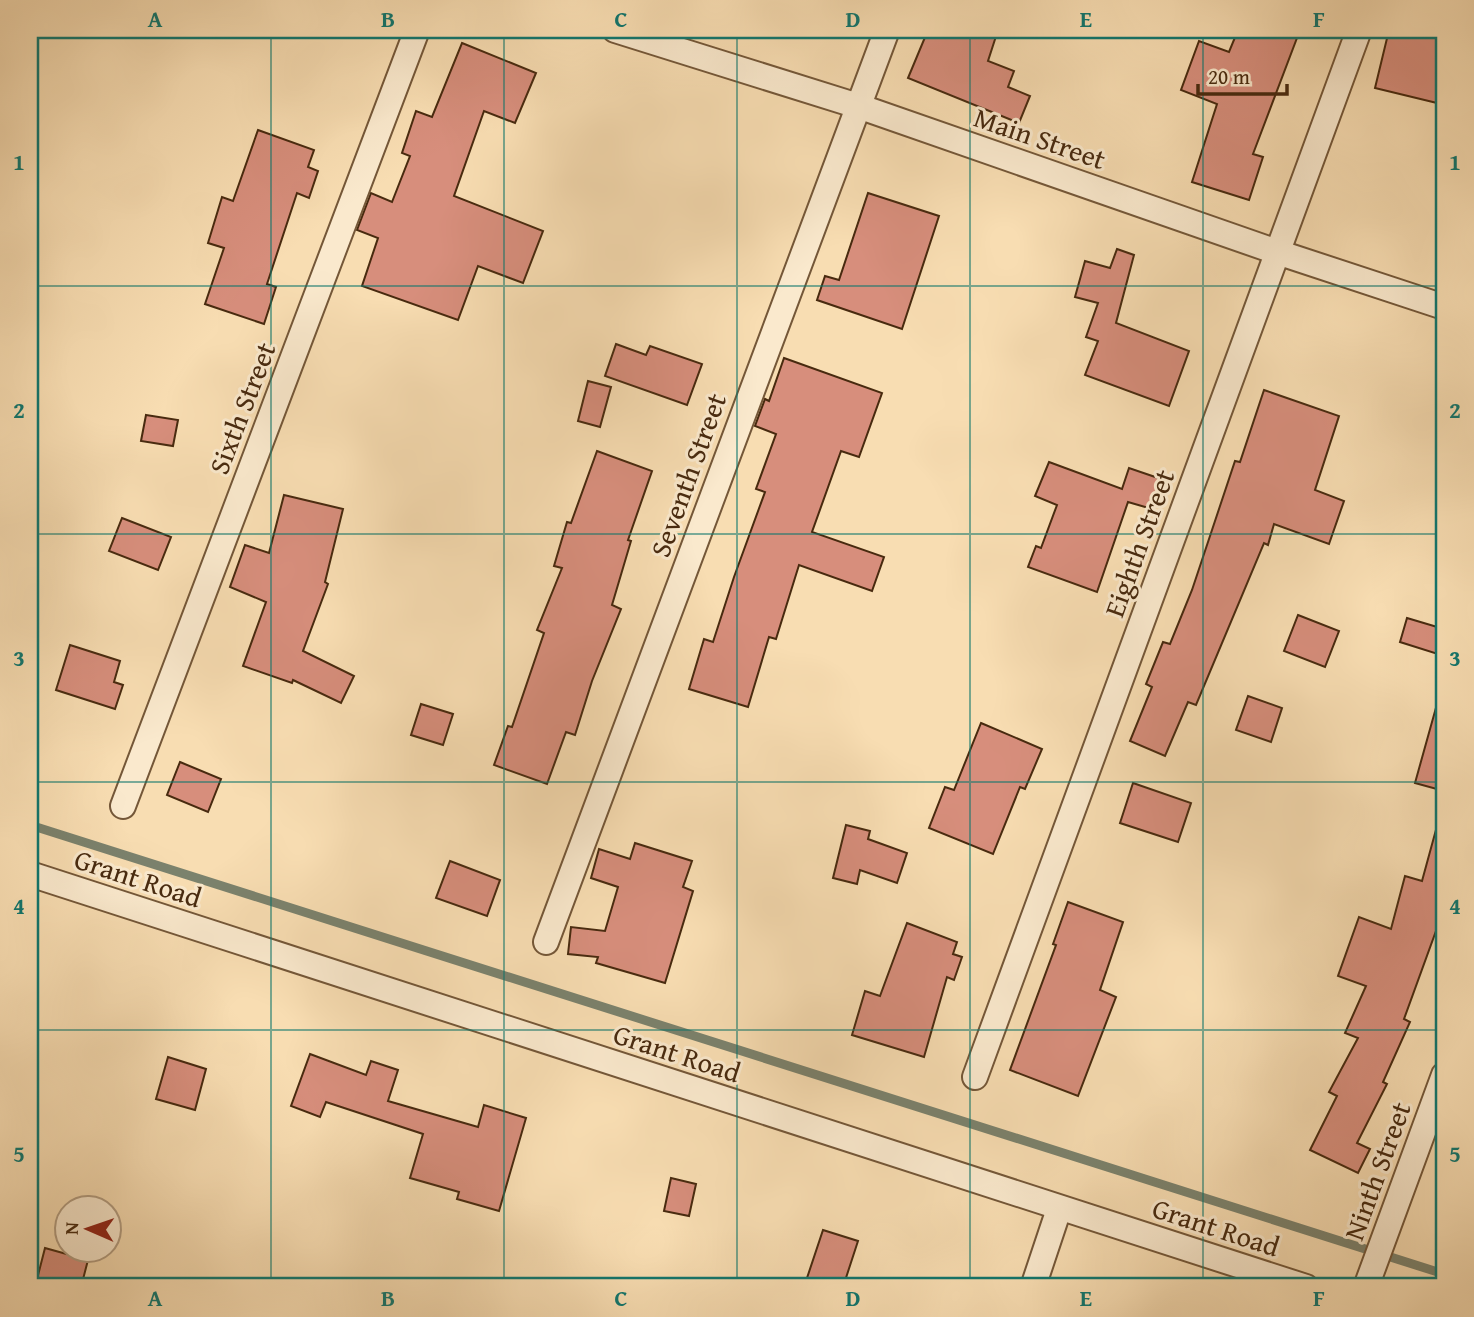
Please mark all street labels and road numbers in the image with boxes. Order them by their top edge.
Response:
street label: Main Street [969,96,1112,179]
street label: Sixth Street [198,336,286,480]
street label: Seventh Street [639,387,736,562]
street label: Eighth Street [1093,463,1184,622]
street label: Grant Road [69,838,207,917]
street label: Grant Road [608,1013,746,1092]
street label: Ninth Street [1333,1096,1421,1246]
street label: Grant Road [1147,1187,1285,1266]

